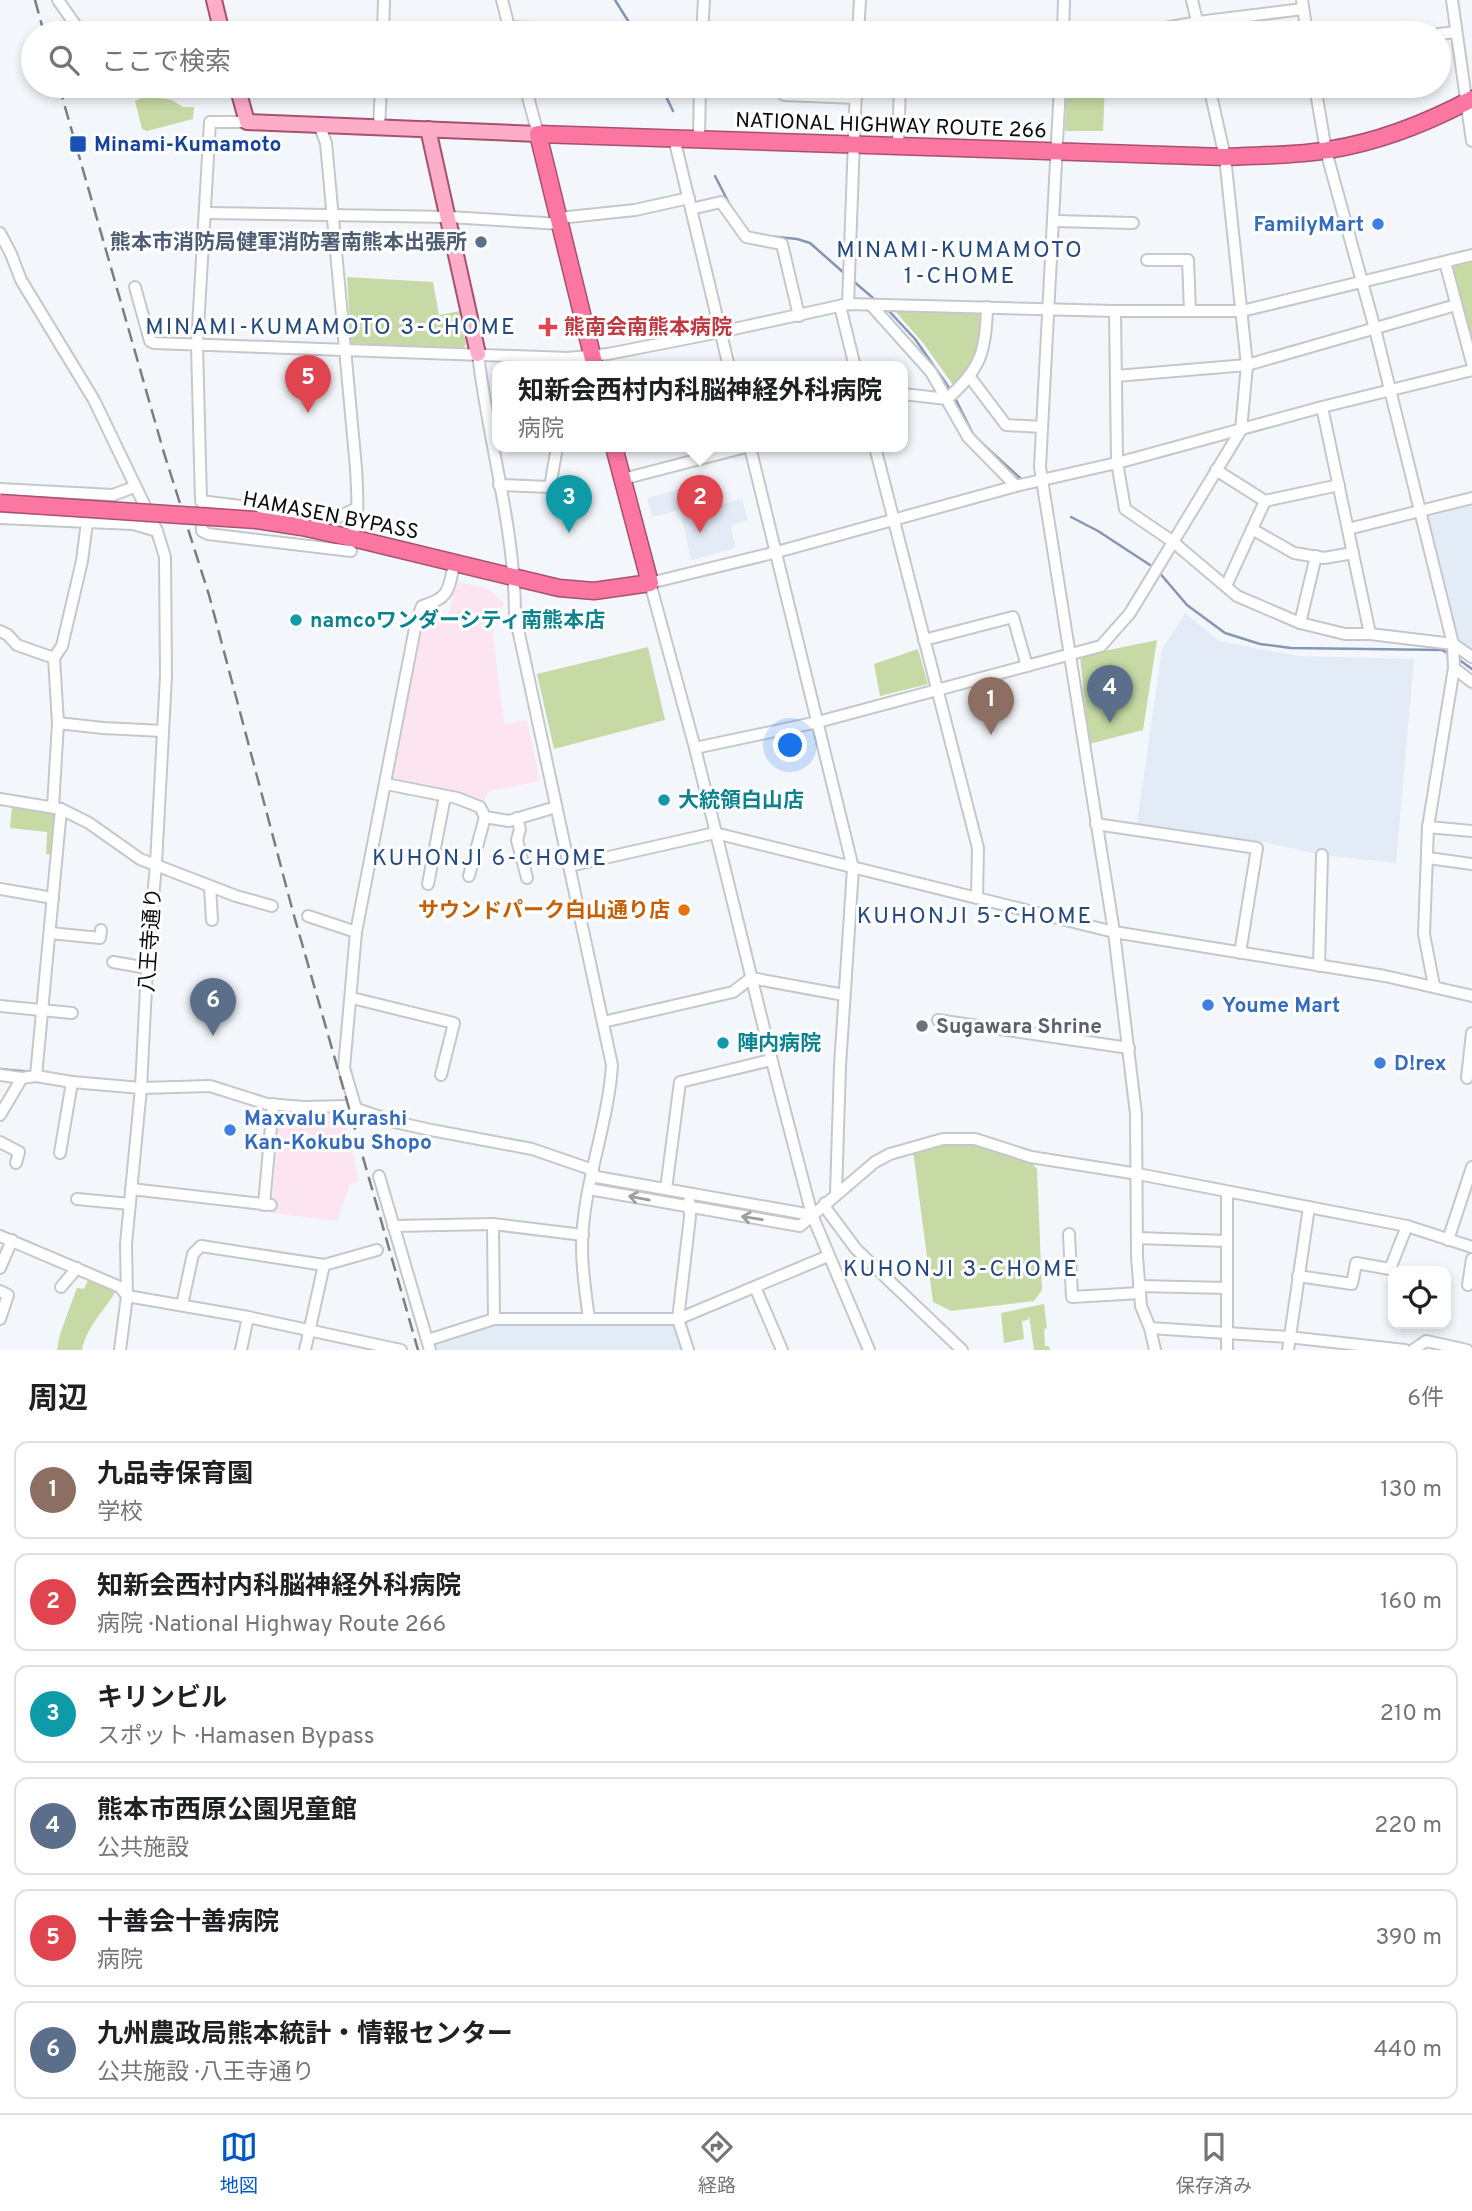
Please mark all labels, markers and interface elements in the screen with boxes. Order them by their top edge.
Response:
search box [21,21,1451,98]
icon: search [45,41,83,79]
text: ここで検索 [101,47,231,80]
street label: NATIONAL HIGHWAY ROUTE 266 [735,108,1047,145]
place label: Minami-Kumamoto [94,132,281,159]
marker: Minami-Kumamoto [68,134,88,154]
place label: FamilyMart [1254,212,1364,239]
marker: FamilyMart [1370,216,1386,232]
place label: 熊本市消防局健軍消防署南熊本出張所 [110,230,467,257]
marker: 熊本市消防局健軍消防署南熊本出張所 [473,234,489,250]
district label: MINAMI-KUMAMOTO 1-CHOME [836,237,1084,292]
district label: MINAMI-KUMAMOTO 3-CHOME [145,314,517,343]
place label: 熊南会南熊本病院 [564,315,732,342]
marker: 熊南会南熊本病院 [538,317,558,337]
pin: 5 [285,355,331,413]
popup [492,361,908,452]
text: 知新会西村内科脳神経外科病院 [518,376,882,409]
text: 病院 [518,416,564,445]
pin: 3 [546,475,592,533]
pin: 2 [677,475,723,533]
street label: HAMASEN BYPASS [240,486,421,547]
place label: namcoワンダーシティ南熊本店 [310,608,605,635]
marker: namcoワンダーシティ南熊本店 [288,612,304,628]
pin: 4 [1087,665,1133,723]
pin: 1 [968,677,1014,735]
your location [773,728,807,762]
place label: 大統領白山店 [678,788,804,815]
marker: 大統領白山店 [656,792,672,808]
district label: KUHONJI 6-CHOME [372,845,608,874]
street label: 八王寺通り [134,887,169,993]
place label: サウンドパーク白山通り店 [418,898,670,925]
marker: サウンドパーク白山通り店 [676,902,692,918]
district label: KUHONJI 5-CHOME [857,903,1093,932]
pin: 6 [190,978,236,1036]
place label: Youme Mart [1222,993,1340,1020]
marker: Youme Mart [1200,997,1216,1013]
place label: Sugawara Shrine [936,1014,1102,1041]
marker: Sugawara Shrine [914,1018,930,1034]
place label: 陣内病院 [737,1031,821,1058]
marker: 陣内病院 [715,1035,731,1051]
place label: D!rex [1394,1051,1447,1078]
marker: D!rex [1372,1055,1388,1071]
place label: Maxvalu Kurashi Kan-Kokubu Shopo [244,1106,432,1157]
marker: Maxvalu Kurashi Kan-Kokubu Shopo [222,1122,238,1138]
one-way arrow [628,1191,651,1204]
one-way arrow [741,1211,764,1224]
district label: KUHONJI 3-CHOME [843,1256,1079,1285]
map controls [1388,1266,1451,1329]
button: locate [1388,1266,1451,1329]
text: 周辺 [28,1382,88,1419]
text: 6件 [1407,1385,1444,1414]
text: 九品寺保育園 [97,1459,253,1492]
text: 1 [48,1476,58,1505]
text: 130 m [1380,1476,1442,1505]
text: 学校 [97,1499,143,1528]
text: 知新会西村内科脳神経外科病院 [97,1571,461,1604]
text: 2 [46,1588,60,1617]
text: 160 m [1380,1588,1442,1617]
text: 病院 · National Highway Route 266 [97,1611,446,1640]
text: キリンビル [97,1683,227,1716]
text: 3 [46,1700,60,1729]
text: 210 m [1380,1700,1442,1729]
text: スポット · Hamasen Bypass [97,1723,375,1752]
text: 熊本市西原公園児童館 [97,1795,357,1828]
text: 4 [46,1812,60,1841]
text: 220 m [1374,1812,1442,1841]
text: 公共施設 [97,1835,189,1864]
text: 十善会十善病院 [97,1907,279,1940]
text: 5 [46,1924,60,1953]
text: 390 m [1375,1924,1442,1953]
text: 病院 [97,1947,143,1976]
text: 九州農政局熊本統計・情報センター [97,2019,513,2052]
text: 6 [46,2036,60,2065]
text: 440 m [1374,2036,1442,2065]
text: 公共施設 · 八王寺通り [97,2059,315,2088]
tab: 地図 [220,2128,258,2199]
tab: 経路 [698,2128,736,2199]
tab: 保存済み [1176,2128,1252,2199]

